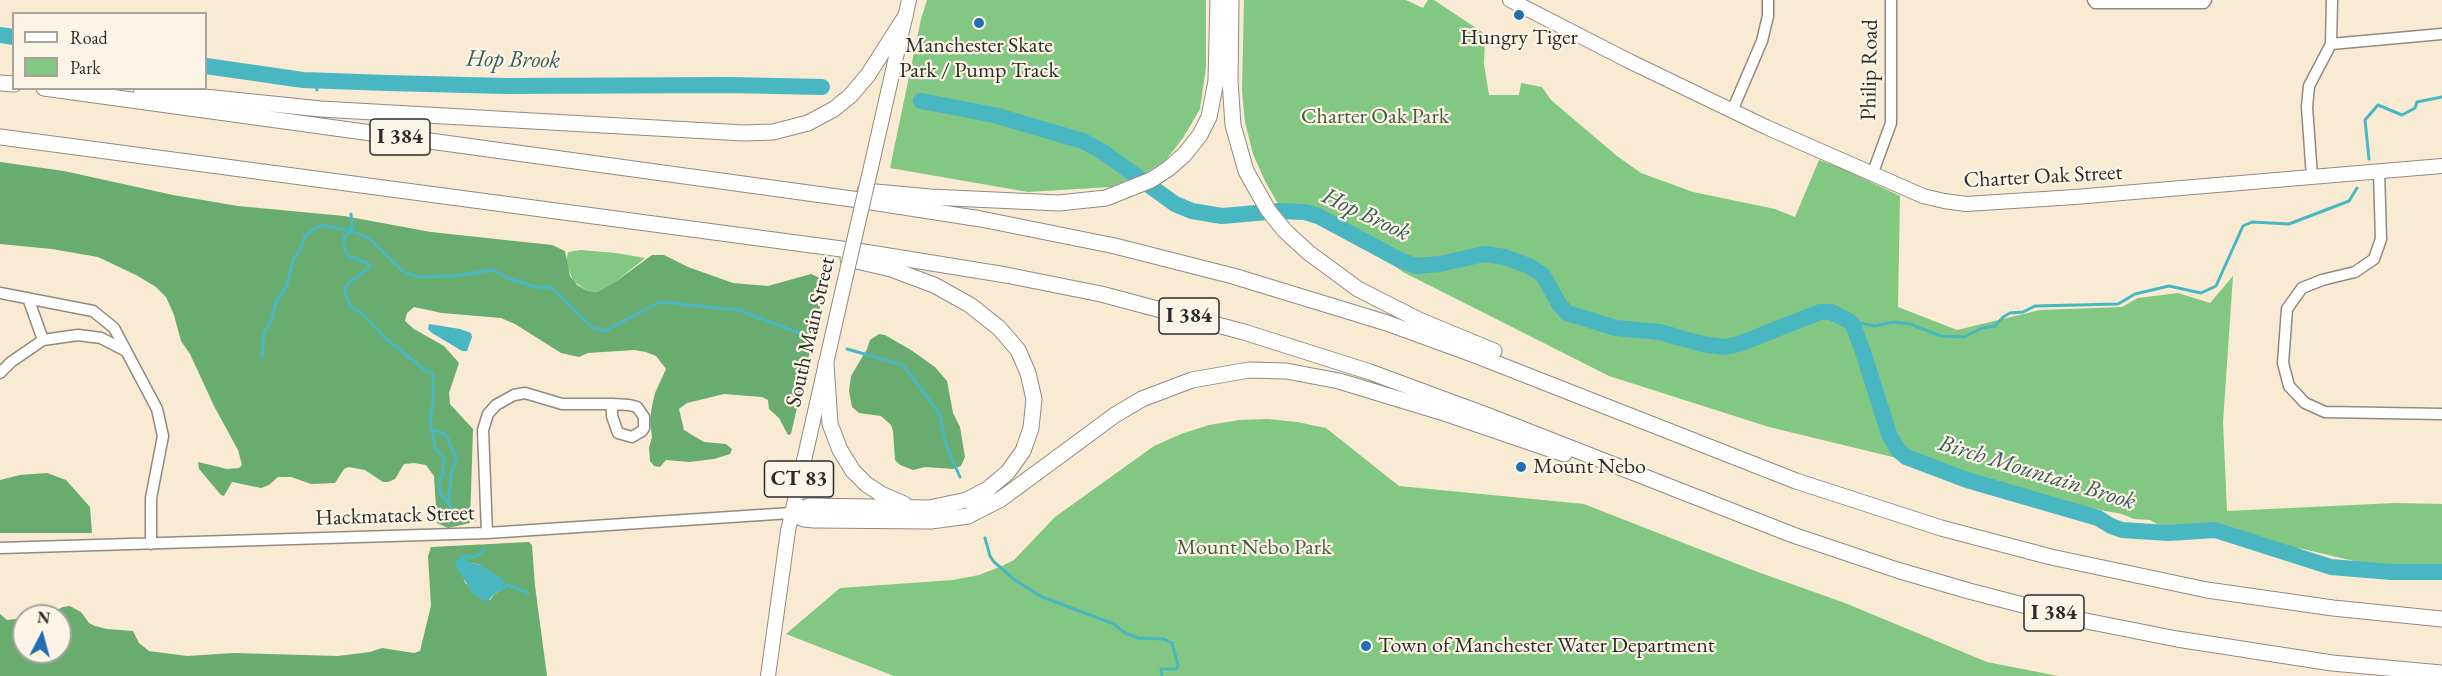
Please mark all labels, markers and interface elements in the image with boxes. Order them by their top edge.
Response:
marker: Hungry Tiger [1512,8,1526,22]
legend [12,12,207,90]
marker: Manchester Skate Park / Pump Track [972,16,986,30]
street label: Philip Road [1856,19,1884,121]
place label: Hungry Tiger [1460,25,1578,51]
text: Road [70,26,108,49]
place label: Manchester Skate Park / Pump Track [899,33,1059,84]
water label: Hop Brook [466,45,560,75]
text: Park [70,56,101,79]
park label: Charter Oak Park [1301,104,1449,130]
road number: I 384 [370,119,430,155]
street label: Charter Oak Street [1963,160,2123,194]
water label: Hop Brook [1317,182,1415,248]
street label: South Main Street [781,254,841,410]
road number: I 384 [1159,298,1219,334]
water label: Birch Mountain Brook [1935,429,2139,517]
place label: Mount Nebo [1533,454,1646,480]
marker: Mount Nebo [1514,460,1528,474]
road number: CT 83 [764,461,834,497]
street label: Hackmatack Street [315,500,475,532]
park label: Mount Nebo Park [1177,535,1331,561]
road number: I 384 [2024,595,2084,631]
north arrow [12,604,72,664]
text: N [36,606,51,629]
place label: Town of Manchester Water Department [1378,633,1715,659]
marker: Town of Manchester Water Department [1359,639,1373,653]

